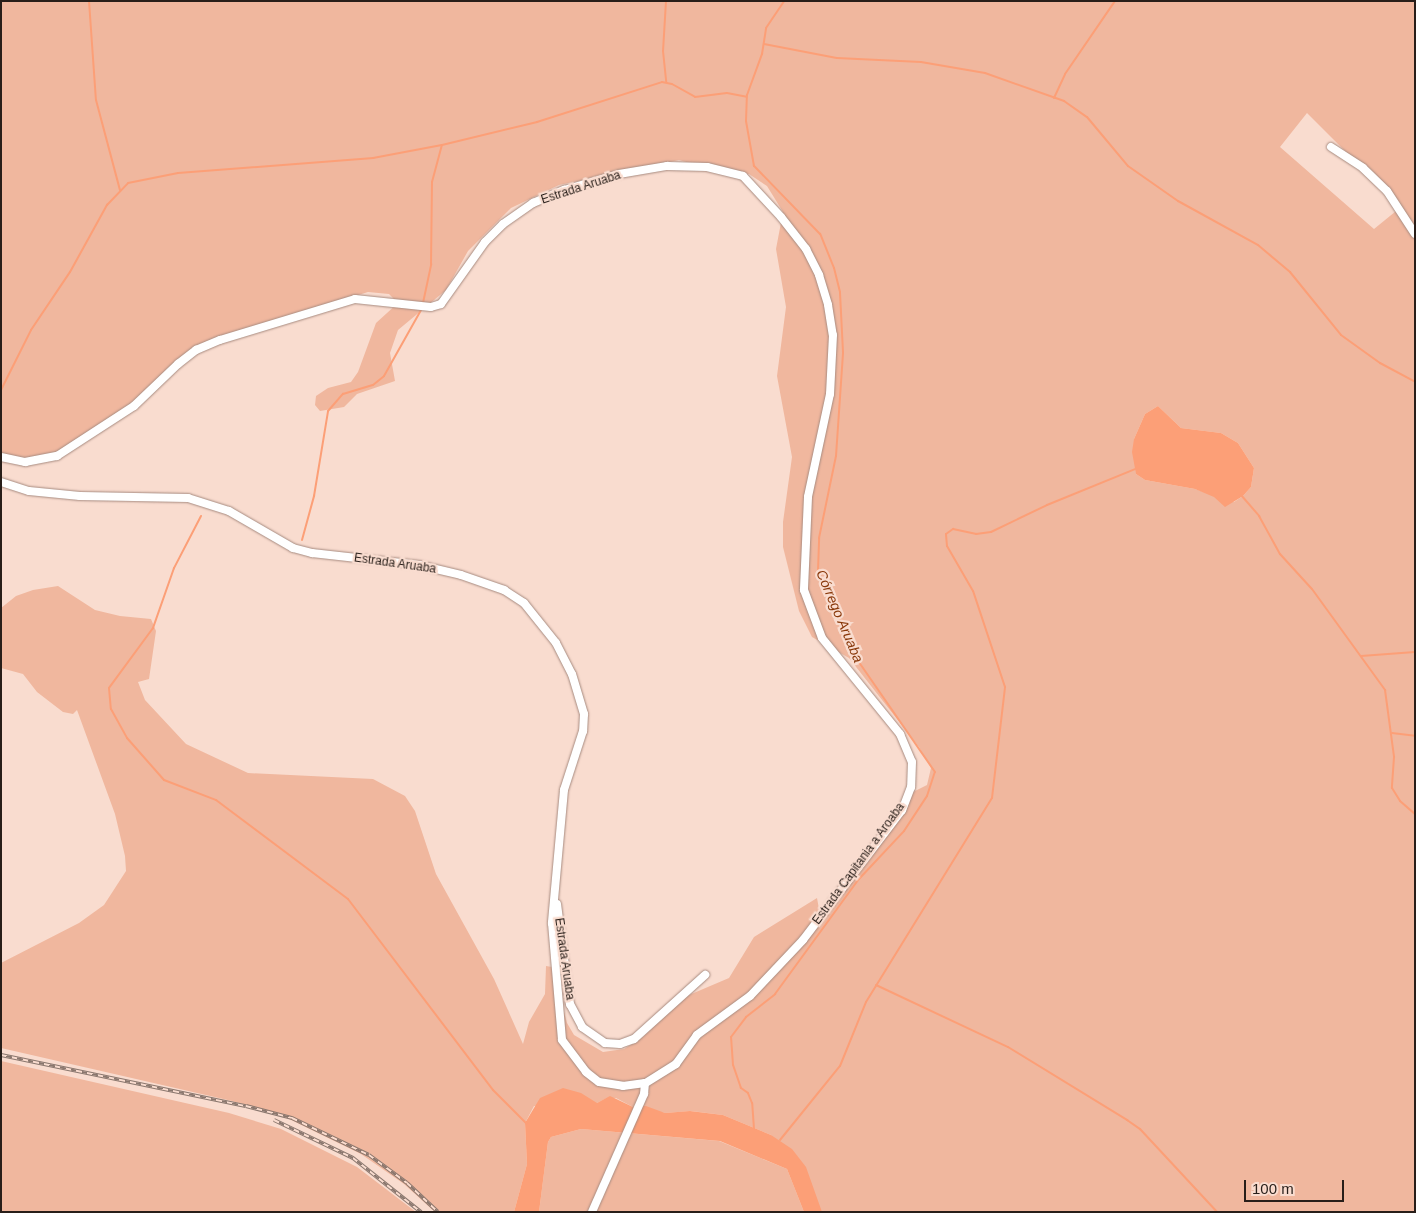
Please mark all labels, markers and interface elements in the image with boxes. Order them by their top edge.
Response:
street label: Estrada Aruaba [539,168,623,208]
street label: Estrada Aruaba [353,551,437,577]
water label: Córrego Aruaba [813,567,867,665]
street label: Estrada Capitania a Aroaba [810,800,908,928]
street label: Estrada Aruaba [551,917,577,1001]
scale bar [1246,1170,1346,1202]
text: 100 m [1252,1180,1294,1197]

